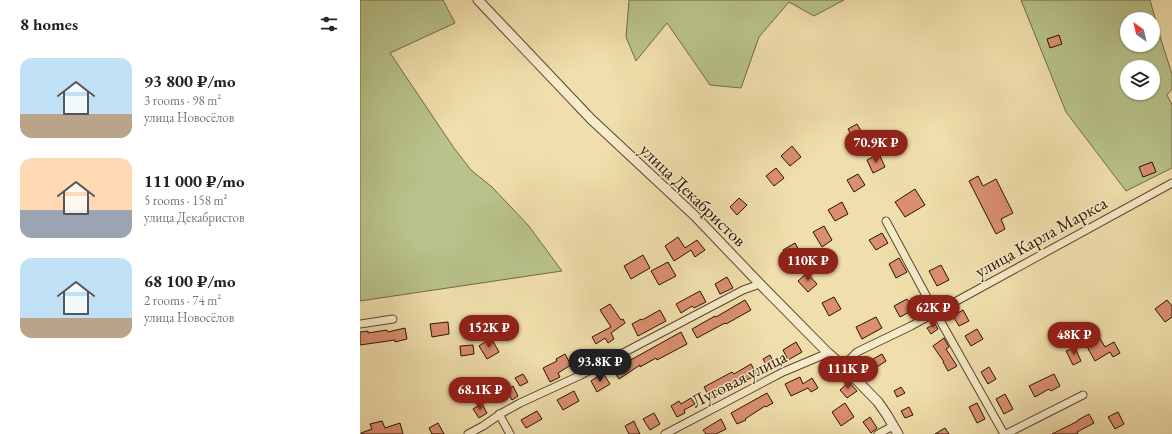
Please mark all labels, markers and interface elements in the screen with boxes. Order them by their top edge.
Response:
north arrow [1120,12,1160,52]
map controls [1120,12,1160,100]
text: 8 homes [20,13,78,35]
icon: filters [318,13,340,35]
button: layers [1120,60,1160,100]
text: 93 800 ₽/mo [144,70,236,92]
icon: home [52,74,100,122]
text: 3 rooms · 98 m² [144,92,221,109]
text: улица Новосёлов [144,109,234,126]
pin: 70.9K ₽ [839,130,913,164]
text: 70.9K ₽ [854,134,898,151]
street label: улица Декабристов [635,138,752,252]
text: 111 000 ₽/mo [144,170,245,192]
icon: home [52,174,100,222]
street label: улица Карла Маркса [971,190,1112,282]
text: 5 rooms · 158 m² [144,192,228,209]
text: улица Декабристов [144,209,245,226]
pin: 110K ₽ [775,248,841,282]
text: 110K ₽ [787,252,829,269]
text: 68 100 ₽/mo [144,270,236,292]
icon: home [52,274,100,322]
text: 2 rooms · 74 m² [144,292,221,309]
pin: 62K ₽ [905,295,961,329]
text: 62K ₽ [916,299,950,316]
text: улица Новосёлов [144,309,234,326]
pin: 152K ₽ [456,315,522,349]
text: 152K ₽ [468,319,510,336]
pin: 48K ₽ [1046,322,1102,356]
text: 48K ₽ [1057,326,1091,343]
street label: Луговая улица [687,344,791,413]
pin: 93.8K ₽ [563,349,637,383]
text: 93.8K ₽ [578,353,622,370]
pin: 111K ₽ [815,356,881,390]
text: 111K ₽ [827,360,869,377]
pin: 68.1K ₽ [443,377,517,411]
text: 68.1K ₽ [458,381,502,398]

